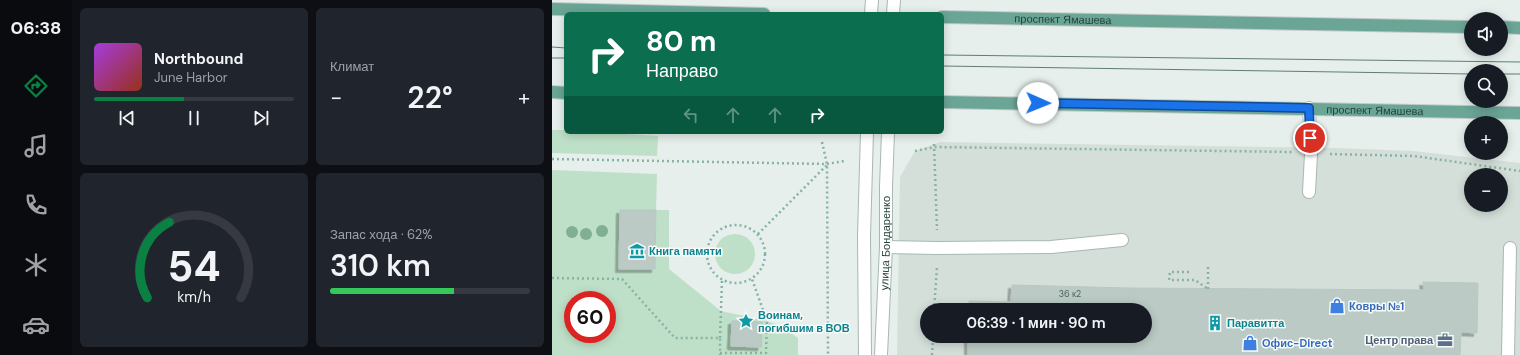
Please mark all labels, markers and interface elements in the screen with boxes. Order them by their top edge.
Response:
street label: проспект Ямашева [1014,11,1113,27]
map controls [1464,12,1508,212]
button: sound [1464,12,1508,56]
text: 06:38 [11,16,61,40]
text: 80 m [646,23,716,60]
icon: right [580,28,632,80]
text: Northbound [154,49,243,69]
text: Климат [330,58,374,75]
text: Направо [646,59,718,83]
button: search [1464,64,1508,108]
text: June Harbor [154,69,228,86]
icon: directions [22,72,50,100]
text: 22° [407,78,453,117]
position arrow [1017,82,1059,124]
text: − [330,83,342,112]
text: + [518,83,530,112]
street label: проспект Ямашева [1326,102,1425,118]
icon: left [680,104,702,126]
icon: ahead [722,104,744,126]
icon: ahead [764,104,786,126]
icon: right [806,104,828,126]
icon: previous [116,107,138,129]
icon: pause [183,107,205,129]
icon: next [250,107,272,129]
button: + [1464,116,1508,160]
pin [1293,121,1327,155]
icon: arrive [1299,127,1321,149]
icon: music [22,132,50,160]
button: − [1464,168,1508,212]
icon: phone [22,191,50,219]
street label: улица Бондаренко [877,196,893,291]
text: Запас хода · 62% [330,226,432,243]
text: 54 [168,240,220,294]
museum icon: Книга памяти [628,242,646,260]
place label: Книга памяти [649,244,722,258]
text: 310 km [330,246,431,285]
icon: climate [22,251,50,279]
text: km/h [177,287,211,305]
house number: 36 к2 [1059,288,1081,300]
speed limit sign: 60 [564,291,616,343]
shop icon: Ковры №1 [1328,297,1346,315]
place label: Ковры №1 [1349,299,1404,313]
place label: Воинам, погибшим в ВОВ [758,308,850,335]
icon: car [22,311,50,339]
place icon: Воинам, погибшим в ВОВ [737,312,755,330]
text: 06:39 · 1 мин · 90 m [966,313,1106,333]
building icon: Паравитта [1206,314,1224,332]
place label: Паравитта [1227,316,1285,330]
office icon: Центр права [1436,331,1454,349]
place label: Центр права [1365,333,1434,347]
shop icon: Офис-Direct [1241,334,1259,352]
place label: Офис-Direct [1262,336,1333,350]

